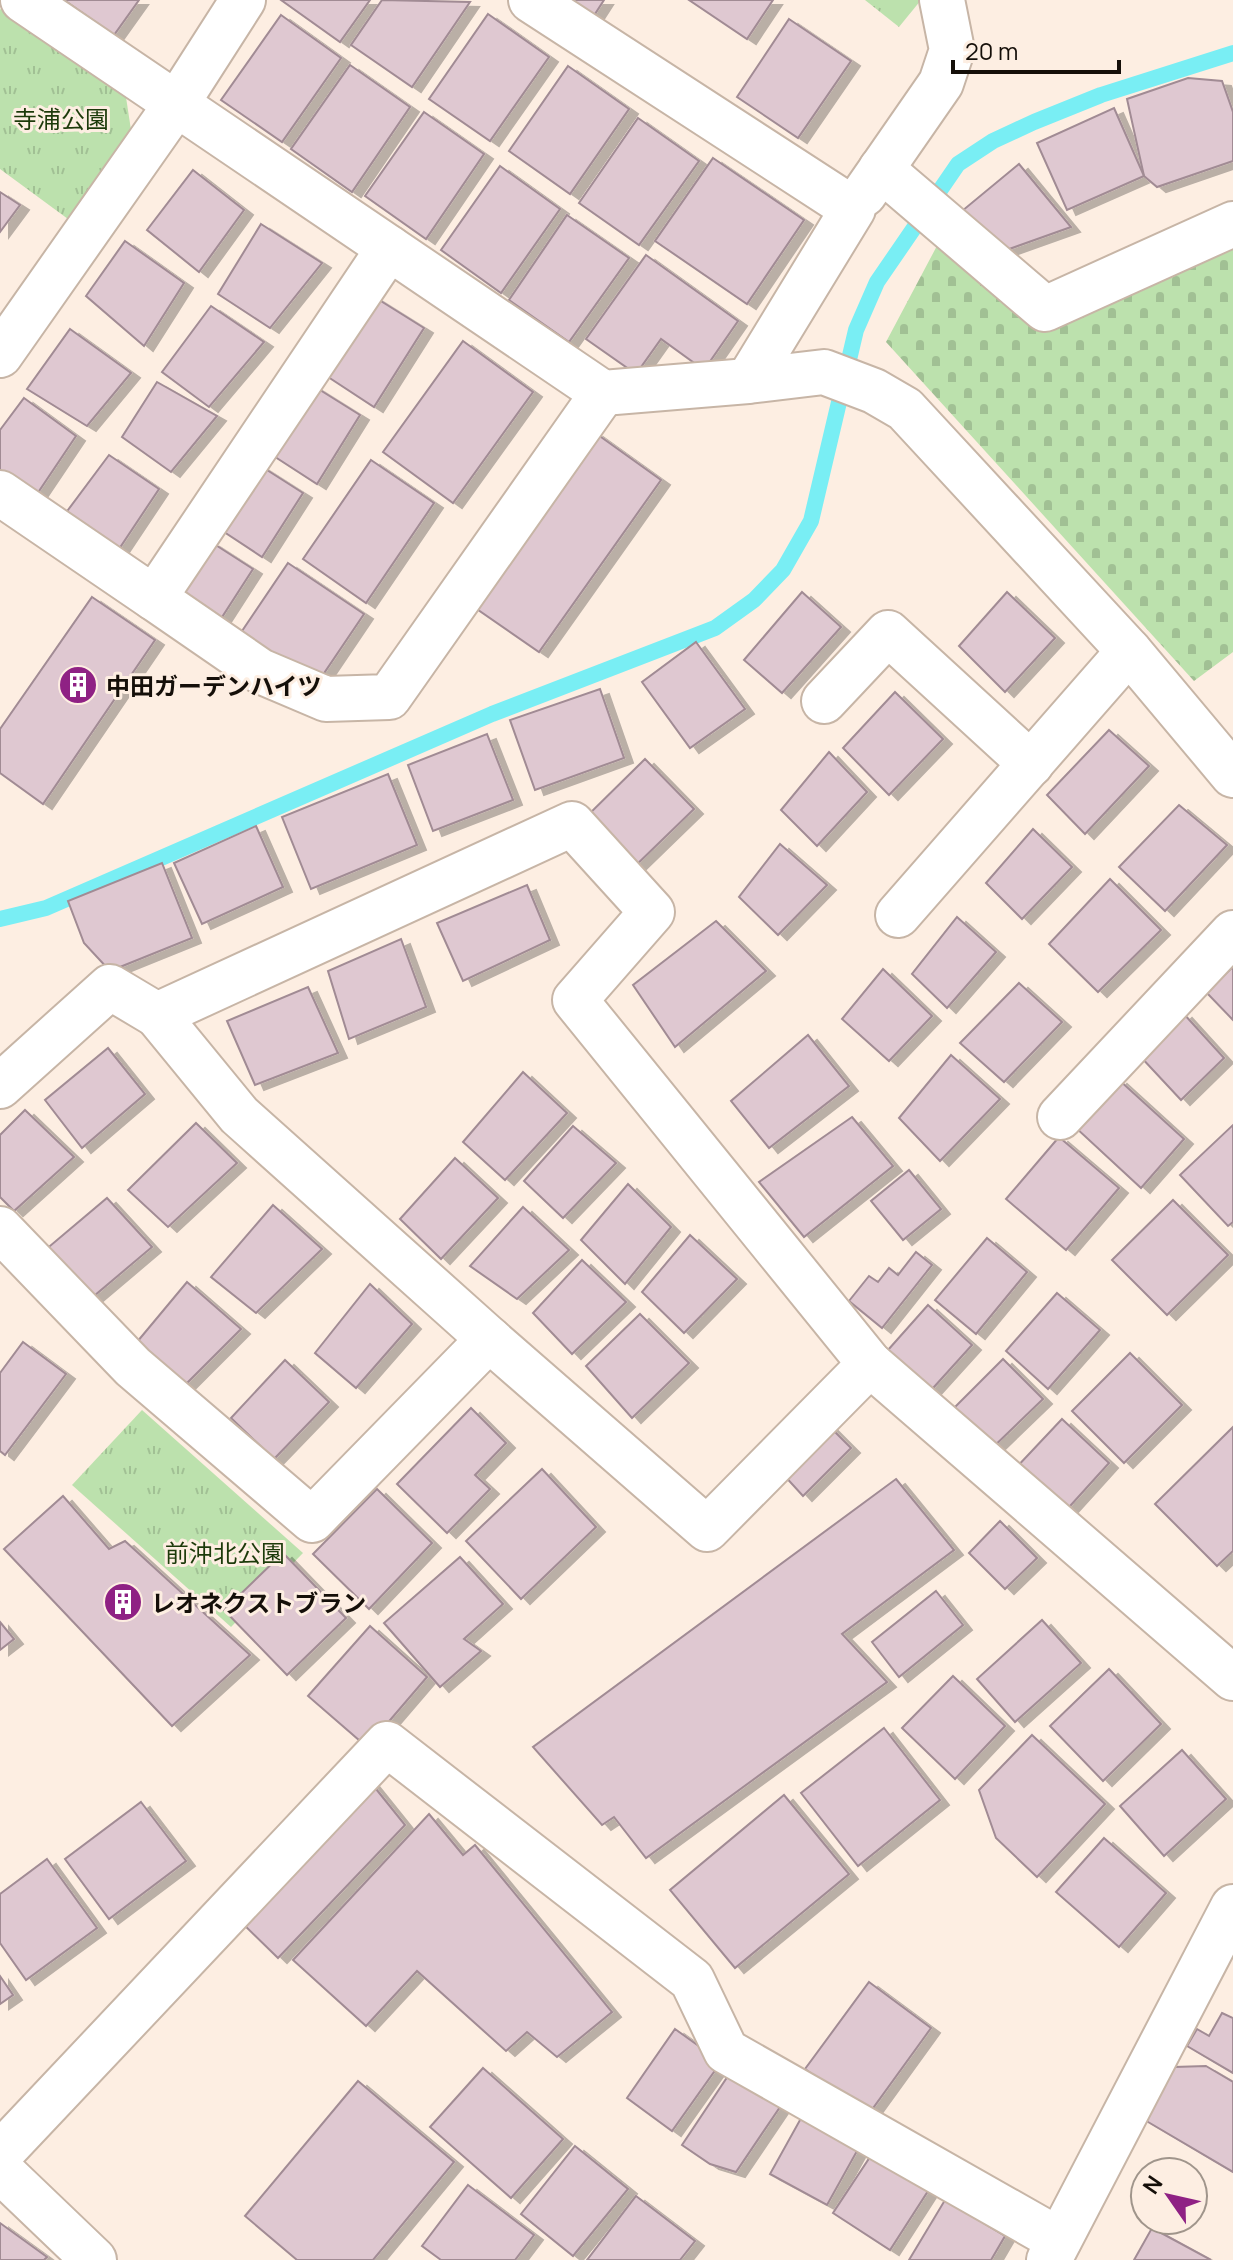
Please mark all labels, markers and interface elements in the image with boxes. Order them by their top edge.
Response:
scale bar [953,24,1119,74]
text: 20 m [965,34,1018,67]
park label: 寺浦公園 [13,102,109,135]
building icon: 中田ガーデンハイツ [57,664,99,706]
place label: 中田ガーデンハイツ [106,669,322,702]
park label: 前沖北公園 [165,1536,285,1569]
building icon: レオネクストブラン [102,1581,144,1623]
place label: レオネクストブラン [151,1586,366,1619]
north arrow [1129,2156,1209,2236]
text: N [1136,2170,1169,2200]

